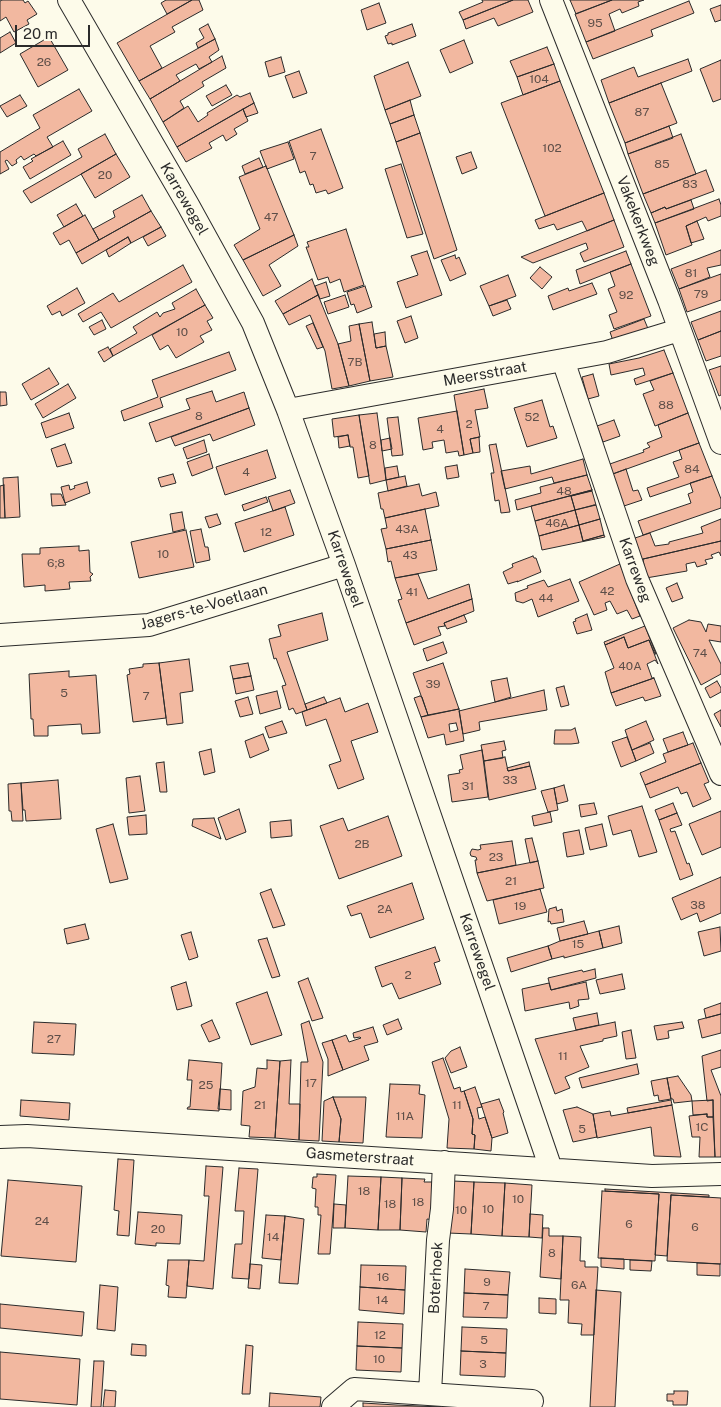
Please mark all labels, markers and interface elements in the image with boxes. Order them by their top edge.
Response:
scale bar [18,15,92,47]
house number: 95 [587,16,603,30]
text: 20 m [23,25,58,42]
house number: 26 [37,55,51,69]
house number: 104 [529,72,549,86]
house number: 87 [635,105,649,119]
house number: 102 [542,141,562,155]
house number: 7 [309,149,317,163]
house number: 85 [654,157,670,171]
street label: Karrewegel [156,160,212,238]
house number: 20 [98,168,112,182]
street label: Vakekerkweg [613,174,663,268]
house number: 83 [682,177,698,191]
house number: 47 [264,210,278,224]
house number: 81 [685,266,697,280]
house number: 79 [694,287,708,301]
house number: 92 [619,288,633,302]
house number: 10 [176,325,188,339]
house number: 7B [347,355,363,369]
street label: Meersstraat [442,358,528,390]
house number: 88 [658,398,674,412]
house number: 8 [195,409,203,423]
house number: 52 [525,410,539,424]
house number: 2 [465,417,473,431]
house number: 4 [436,422,444,436]
house number: 8 [369,438,377,452]
house number: 84 [684,462,700,476]
house number: 4 [242,465,250,479]
house number: 48 [556,484,572,498]
house number: 46A [545,516,569,530]
house number: 43A [395,522,419,536]
house number: 12 [260,525,272,539]
street label: Karrewegel [323,528,367,610]
street label: Karreweg [615,535,655,605]
house number: 10 [157,547,169,561]
house number: 43 [402,548,418,562]
house number: 6;8 [47,556,65,570]
street label: Jagers-te-Voetlaan [138,580,270,634]
house number: 42 [600,584,614,598]
house number: 41 [406,585,418,599]
house number: 44 [538,591,554,605]
house number: 74 [693,646,707,660]
house number: 40A [618,659,642,673]
house number: 39 [426,677,440,691]
house number: 5 [60,686,68,700]
house number: 7 [142,689,150,703]
house number: 33 [502,773,518,787]
house number: 31 [462,779,474,793]
house number: 2B [354,837,370,851]
house number: 23 [489,850,503,864]
house number: 21 [505,874,517,888]
house number: 38 [690,898,706,912]
house number: 19 [514,899,526,913]
house number: 2A [377,902,393,916]
street label: Karrewegel [455,911,499,993]
house number: 15 [572,937,584,951]
house number: 2 [404,968,412,982]
house number: 27 [47,1032,61,1046]
house number: 11 [558,1049,568,1063]
house number: 17 [305,1076,317,1090]
house number: 25 [199,1078,213,1092]
house number: 21 [254,1098,266,1112]
house number: 11 [452,1098,462,1112]
house number: 11A [396,1109,414,1123]
house number: 1C [695,1120,709,1134]
house number: 5 [578,1122,586,1136]
street label: Gasmeterstraat [305,1144,415,1170]
house number: 18 [358,1184,370,1198]
house number: 10 [512,1192,524,1206]
house number: 18 [412,1195,424,1209]
house number: 18 [384,1197,396,1211]
house number: 10 [482,1202,494,1216]
house number: 10 [455,1203,467,1217]
house number: 24 [35,1214,49,1228]
house number: 6 [625,1217,633,1231]
house number: 6 [691,1220,699,1234]
house number: 20 [151,1222,165,1236]
house number: 14 [267,1230,279,1244]
street label: Boterhoek [425,1241,447,1315]
house number: 8 [548,1246,556,1260]
house number: 16 [377,1270,389,1284]
house number: 9 [483,1275,491,1289]
house number: 6A [571,1278,587,1292]
house number: 14 [376,1293,388,1307]
house number: 7 [482,1299,490,1313]
house number: 12 [374,1328,386,1342]
house number: 5 [480,1333,488,1347]
house number: 10 [373,1352,385,1366]
house number: 3 [479,1357,487,1371]

